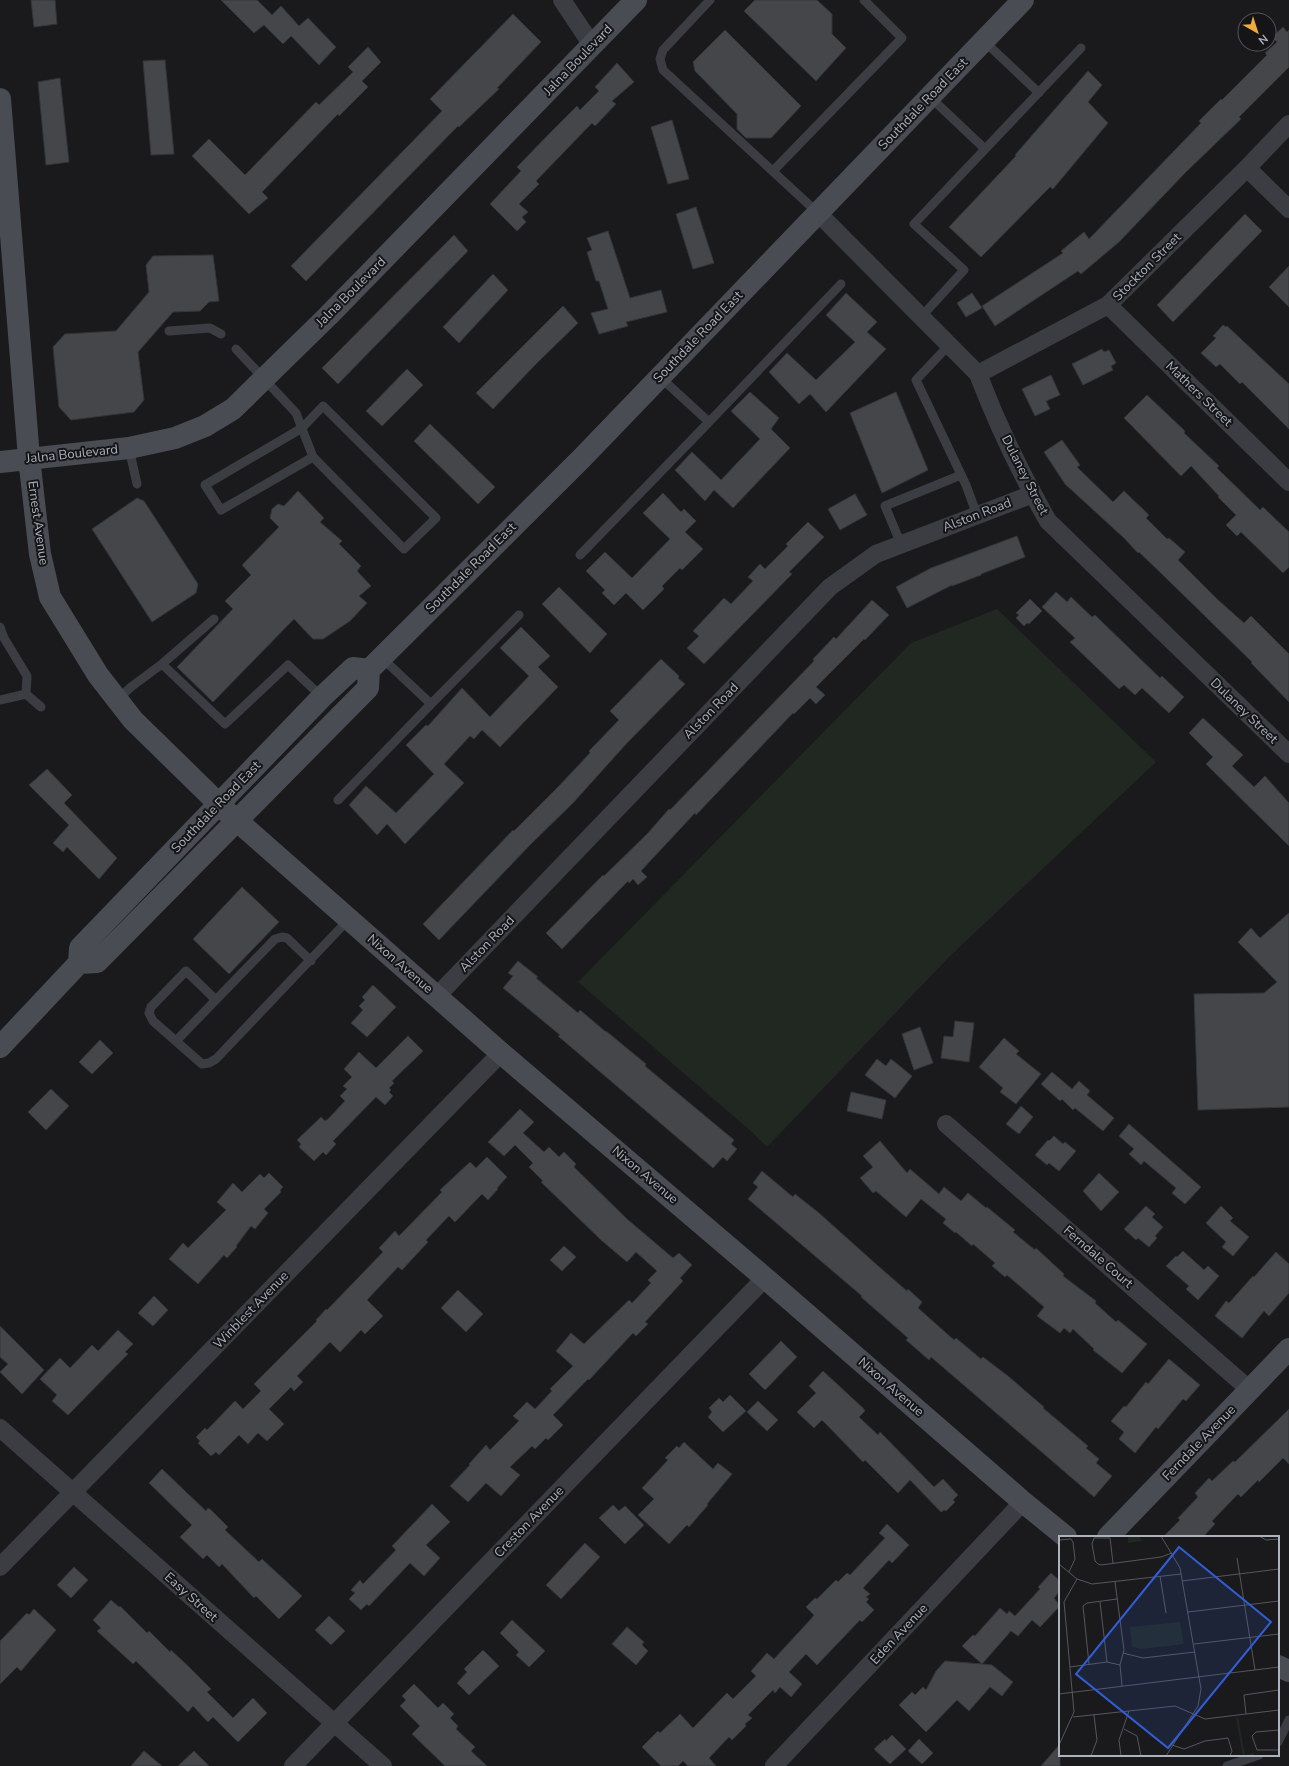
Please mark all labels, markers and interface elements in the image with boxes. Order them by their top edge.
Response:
north arrow [1237,12,1277,52]
street label: Jalna Boulevard [539,21,616,100]
text: N [1255,31,1271,48]
street label: Southdale Road East [874,54,972,154]
street label: Stockton Street [1109,229,1185,305]
street label: Jalna Boulevard [311,253,390,332]
street label: Southdale Road East [649,287,747,387]
street label: Mathers Street [1162,357,1237,431]
street label: Dulaney Street [997,432,1053,518]
street label: Jalna Boulevard [24,440,119,468]
street label: Ernest Avenue [23,480,53,566]
street label: Alston Road [940,494,1014,536]
street label: Southdale Road East [422,518,521,617]
street label: Dulaney Street [1206,674,1282,748]
street label: Alston Road [679,679,743,743]
street label: Southdale Road East [167,757,265,857]
street label: Alston Road [455,912,519,976]
street label: Nixon Avenue [363,930,437,998]
street label: Nixon Avenue [608,1142,682,1208]
street label: Ferndale Court [1059,1222,1137,1293]
street label: Winblest Avenue [209,1267,293,1353]
street label: Nixon Avenue [854,1353,928,1421]
street label: Ferndale Avenue [1158,1401,1240,1485]
street label: Creston Avenue [490,1482,568,1562]
inset map [1059,1536,1279,1756]
street label: Easy Street [160,1568,222,1626]
street label: Eden Avenue [866,1600,932,1668]

